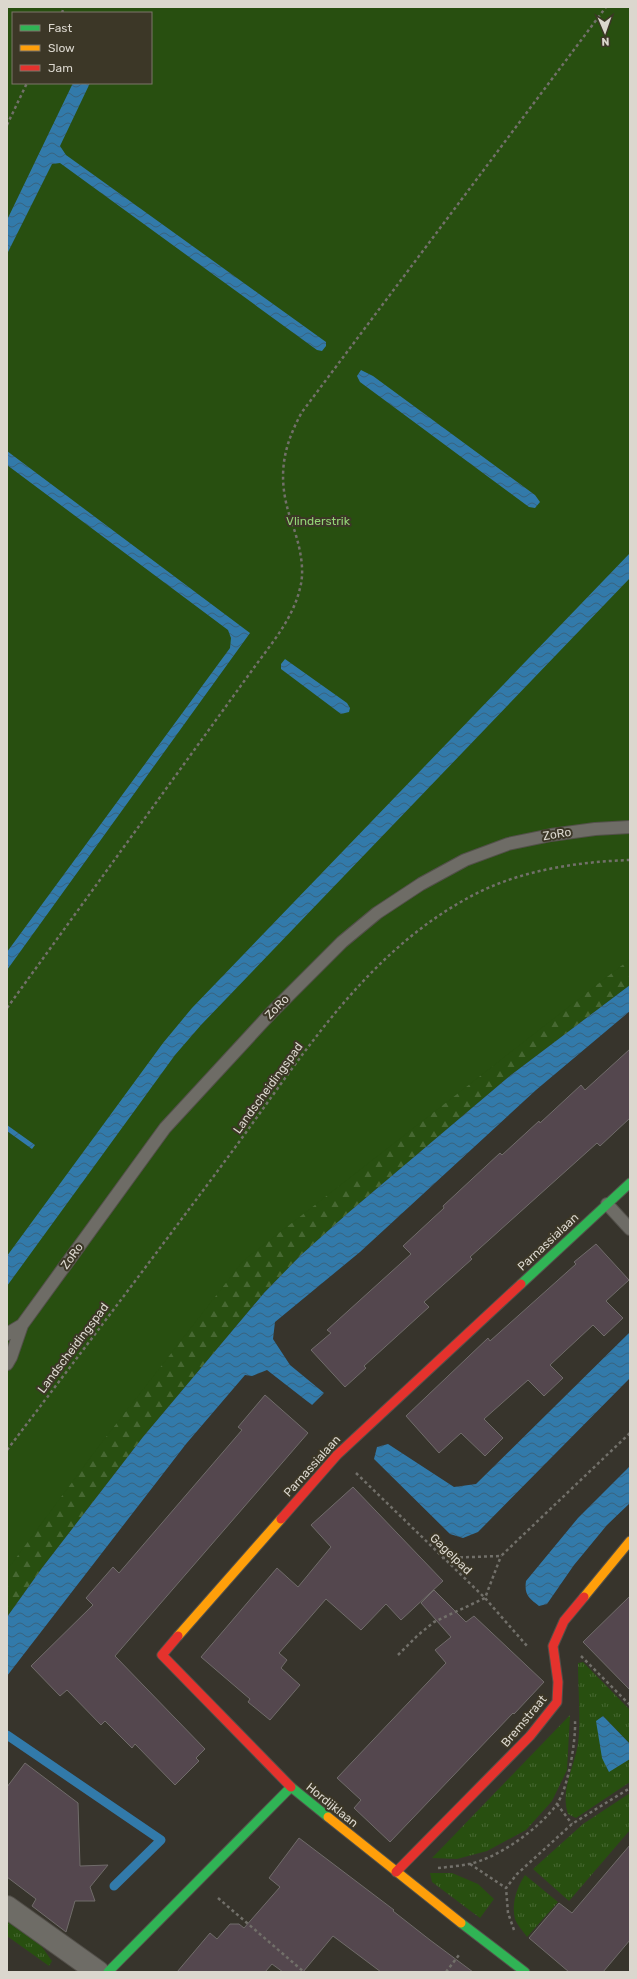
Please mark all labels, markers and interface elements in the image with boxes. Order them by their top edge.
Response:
legend [12,12,152,84]
north arrow [585,12,625,52]
text: Fast [48,21,72,35]
text: N [601,35,610,48]
text: Slow [48,41,75,55]
text: Jam [48,61,73,75]
park label: Vlinderstrik [286,514,351,528]
street label: ZoRo [542,825,572,843]
street label: ZoRo [262,992,292,1022]
street label: Landscheidingspad [230,1040,306,1136]
street label: Parnassialaan [515,1210,581,1274]
street label: ZoRo [58,1240,86,1272]
street label: Landscheidingspad [35,1300,111,1396]
street label: Parnassialaan [281,1432,343,1500]
street label: Gagelpad [427,1531,475,1577]
street label: Bremstraat [498,1692,550,1750]
street label: Hordijklaan [303,1780,361,1830]

